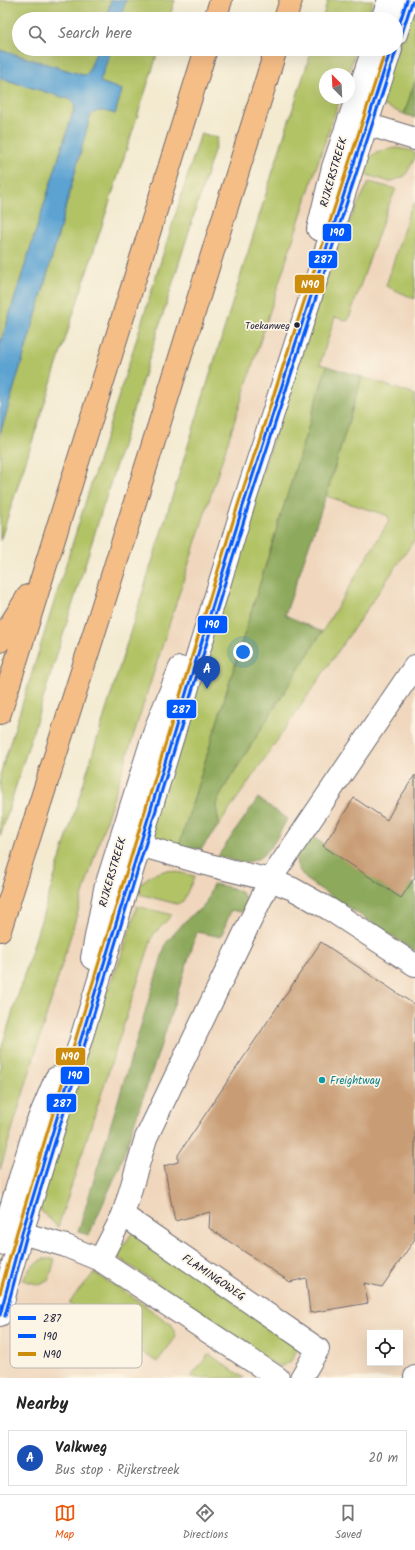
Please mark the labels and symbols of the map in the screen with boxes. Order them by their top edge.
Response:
north arrow [319,68,355,104]
street label: RIJKERSTREEK [315,135,353,209]
line badge: 190 [322,223,352,242]
text: 190 [330,224,345,242]
line badge: 287 [308,250,338,269]
text: 287 [314,251,333,269]
line badge: N90 [294,274,325,294]
text: N90 [301,276,319,294]
place label: Toekanweg [245,318,290,334]
marker: Toekanweg [292,320,302,330]
line badge: 190 [197,615,228,634]
text: 190 [205,616,220,634]
your location [233,642,253,662]
pin: A [194,656,220,689]
line badge: 287 [166,699,197,719]
text: 287 [172,701,191,719]
street label: RIJKERSTREEK [94,835,132,909]
line badge: N90 [55,1047,86,1066]
text: N90 [61,1048,79,1066]
line badge: 190 [60,1066,90,1085]
text: 190 [68,1067,83,1085]
place label: Freightway [330,1072,381,1090]
marker: Freightway [317,1075,327,1085]
line badge: 287 [46,1093,77,1113]
text: 287 [53,1095,72,1113]
street label: FLAMINGOWEG [178,1250,249,1306]
legend [10,1304,142,1368]
text: 287 [43,1310,62,1328]
text: 190 [43,1328,58,1346]
text: N90 [43,1346,62,1364]

